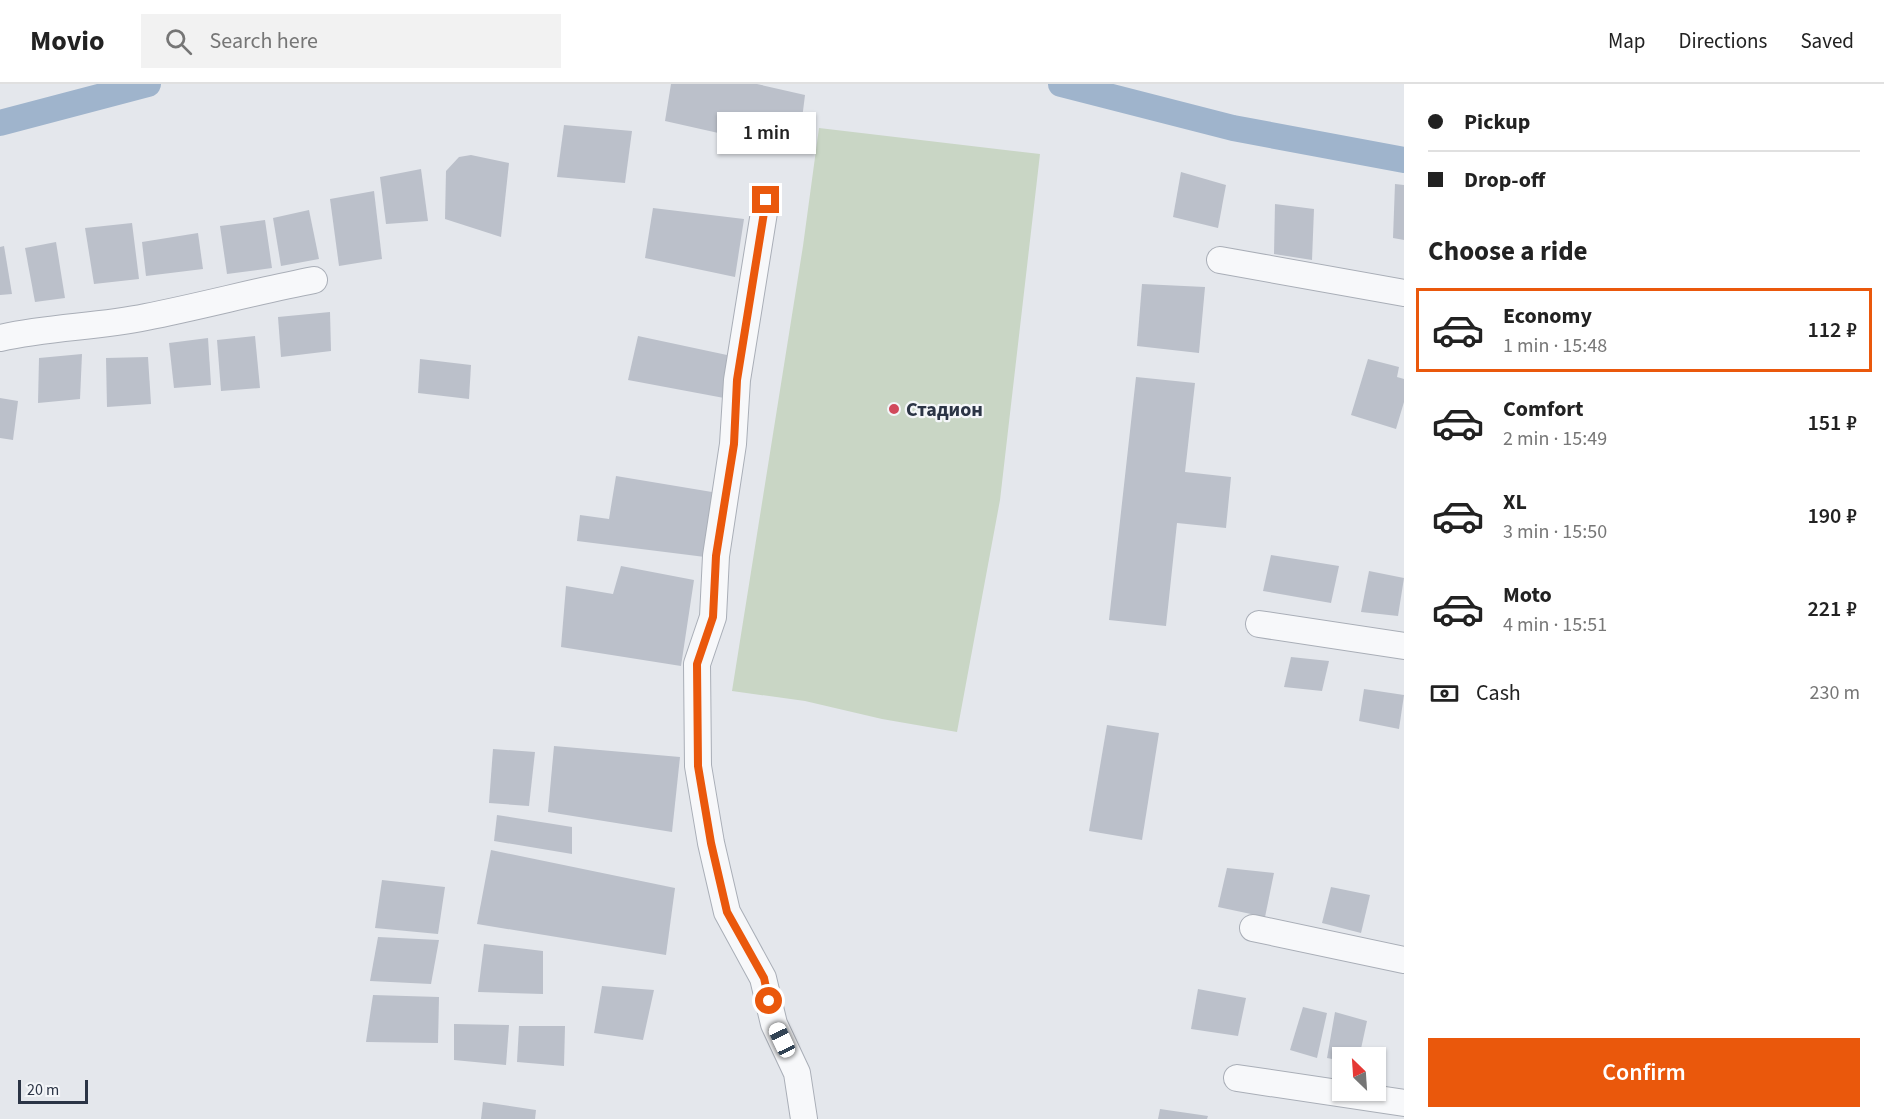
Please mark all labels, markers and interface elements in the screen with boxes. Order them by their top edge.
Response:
search box [141,14,561,68]
text: Movio [30,21,105,61]
icon: search [162,25,195,58]
text: Search here [210,25,318,57]
text: Map [1608,26,1646,56]
text: Directions [1679,26,1767,56]
text: Saved [1800,26,1854,56]
text: Pickup [1464,106,1530,138]
callout: 1 min [716,113,816,155]
text: 1 min [743,119,790,147]
text: Drop-off [1464,164,1545,196]
route end [752,186,779,213]
text: Choose a ride [1428,232,1588,271]
text: Economy [1503,300,1592,332]
icon: car [1431,303,1485,357]
text: 112 ₽ [1807,314,1857,346]
text: 1 min · 15:48 [1503,332,1607,360]
text: Comfort [1503,393,1584,425]
place label: Стадион [906,396,983,424]
icon: car [1431,396,1485,450]
marker: Стадион [887,402,901,416]
text: 151 ₽ [1807,407,1857,439]
text: 2 min · 15:49 [1503,425,1607,453]
text: XL [1503,486,1527,518]
icon: car [1431,489,1485,543]
text: 190 ₽ [1807,500,1857,532]
text: 3 min · 15:50 [1503,518,1607,546]
text: Moto [1503,579,1552,611]
icon: car [1431,582,1485,636]
text: 221 ₽ [1807,593,1857,625]
text: 4 min · 15:51 [1503,611,1607,639]
icon: cash [1428,677,1461,710]
text: Cash [1476,677,1521,709]
text: 230 m [1810,679,1860,707]
route start [755,987,782,1014]
car [766,1020,798,1060]
button: Confirm [1428,1038,1860,1107]
north arrow [1332,1047,1386,1101]
map controls [1332,1047,1386,1101]
scale bar [18,1077,88,1104]
text: 20 m [27,1079,59,1101]

